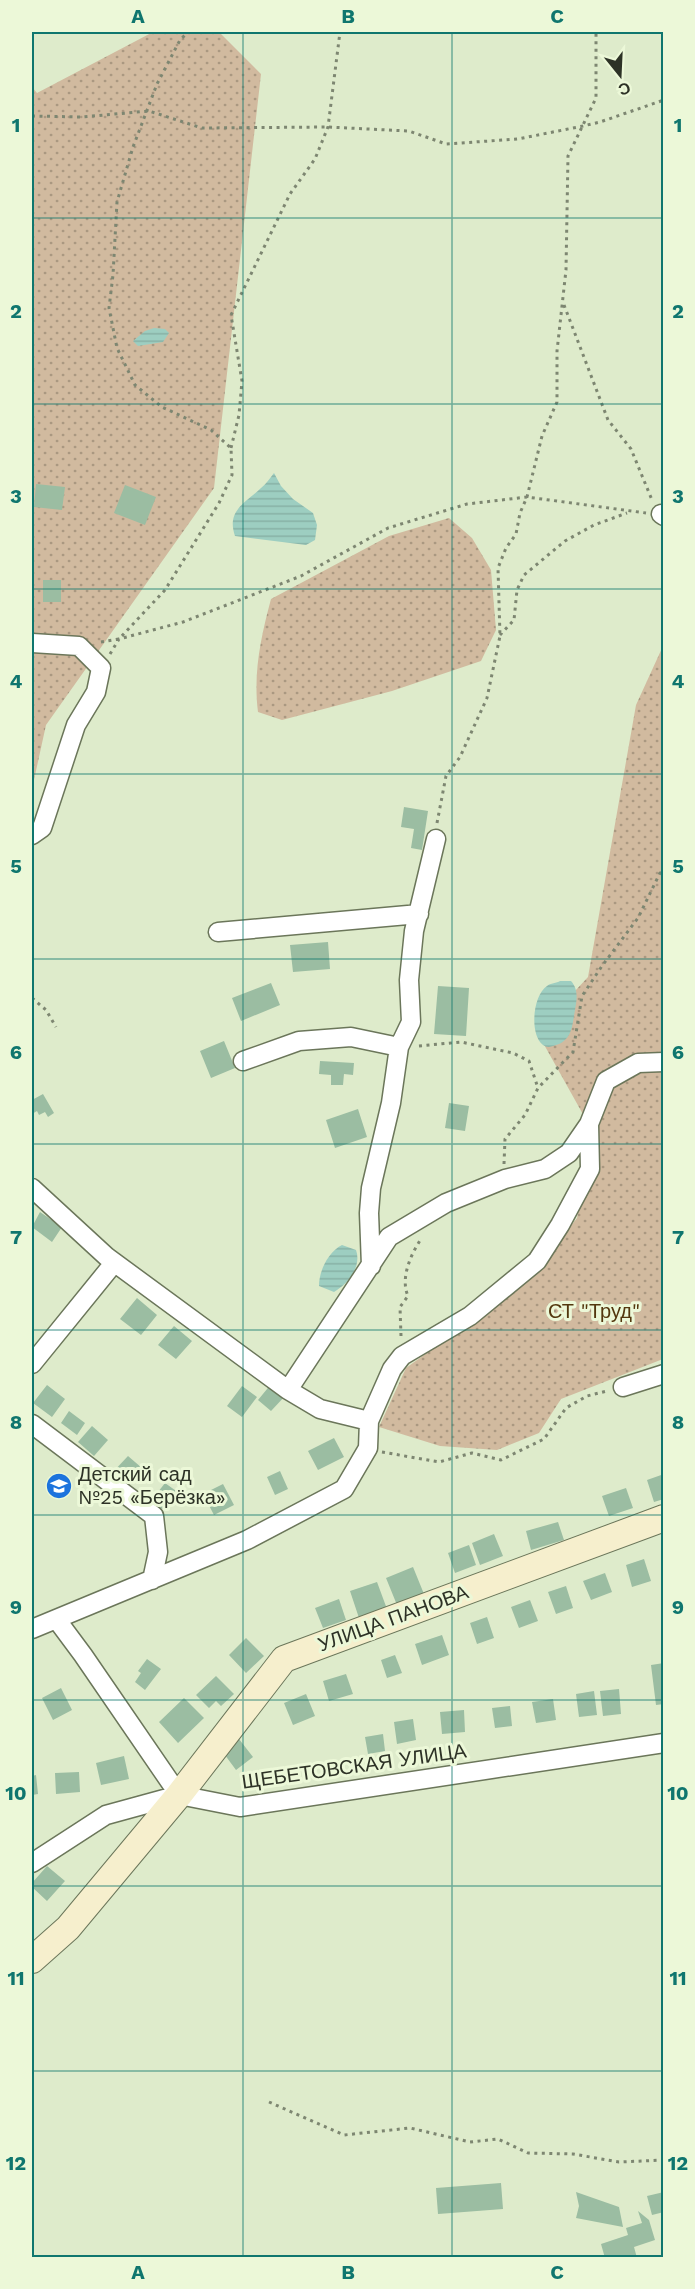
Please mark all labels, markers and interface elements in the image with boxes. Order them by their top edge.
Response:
text: A [131,4,145,28]
text: B [341,4,355,28]
text: C [550,4,564,28]
north arrow [590,45,650,105]
text: С [616,78,633,100]
text: 1 [12,113,20,137]
text: 1 [674,113,682,137]
text: 2 [10,299,22,323]
text: 2 [672,299,684,323]
text: 3 [10,484,22,508]
text: 3 [672,484,684,508]
text: 4 [10,669,23,693]
text: 4 [672,669,685,693]
text: 5 [10,854,22,878]
text: 5 [672,854,684,878]
text: 6 [10,1040,22,1064]
text: 6 [672,1040,684,1064]
text: 7 [10,1225,22,1249]
text: 7 [672,1225,684,1249]
park label: СТ "Труд" [548,1299,640,1323]
text: 8 [10,1410,22,1434]
text: 8 [672,1410,684,1434]
place label: Детский сад №25 «Берёзка» [78,1462,226,1509]
school or university icon: Детский сад №25 «Берёзка» [44,1471,74,1501]
street label: УЛИЦА ПАНОВА [315,1579,472,1656]
text: 9 [10,1595,22,1619]
text: 9 [672,1595,684,1619]
street label: ЩЕБЕТОВСКАЯ УЛИЦА [240,1738,468,1794]
text: 10 [5,1781,27,1805]
text: 10 [667,1781,689,1805]
text: 11 [7,1966,25,1990]
text: 11 [669,1966,687,1990]
text: 12 [6,2151,26,2175]
text: 12 [668,2151,688,2175]
text: A [131,2260,145,2284]
text: B [341,2260,355,2284]
text: C [550,2260,564,2284]

